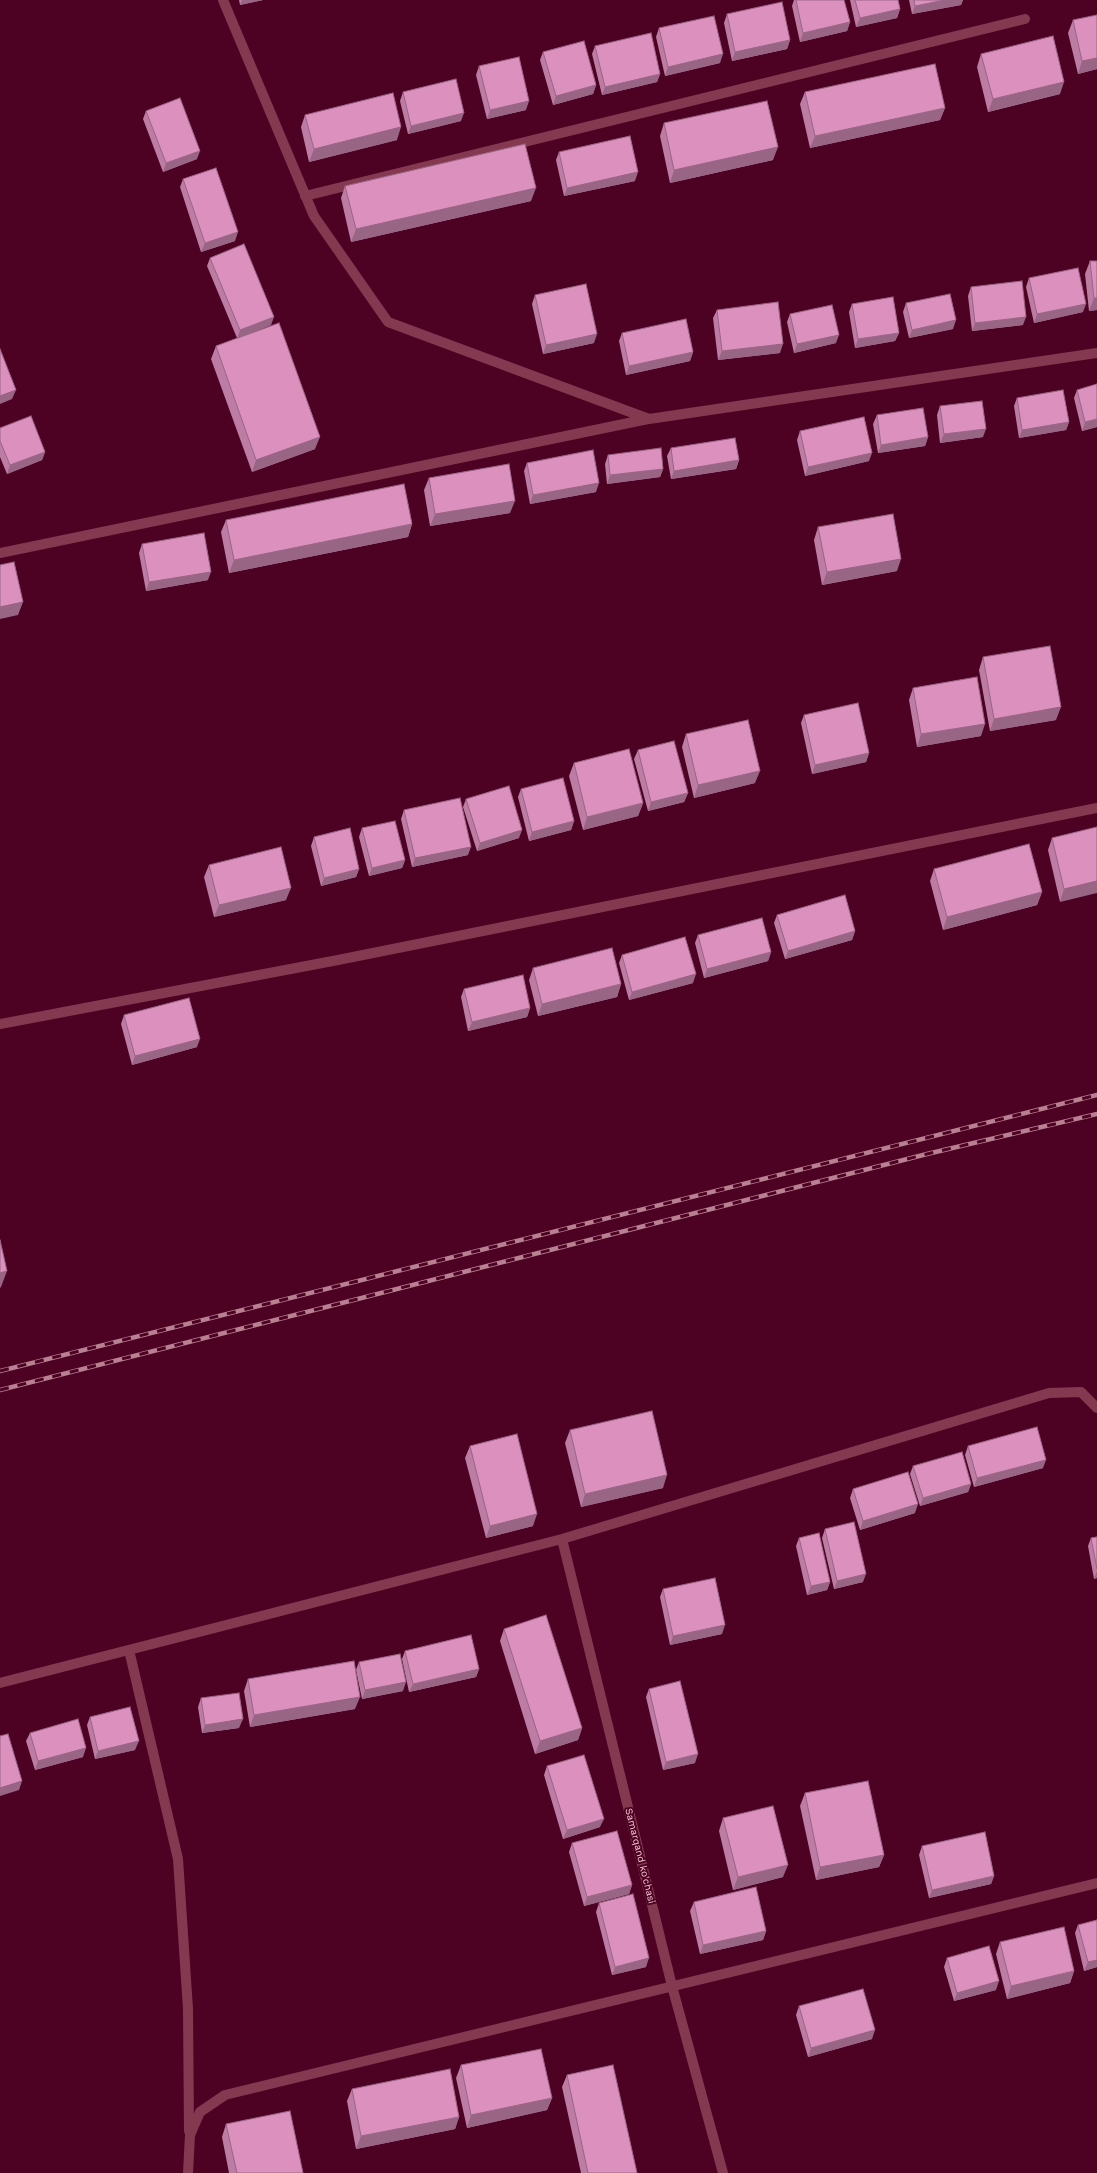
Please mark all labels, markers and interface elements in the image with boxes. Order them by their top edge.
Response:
street label: Samarqand ko'chasi [622,1807,658,1905]

